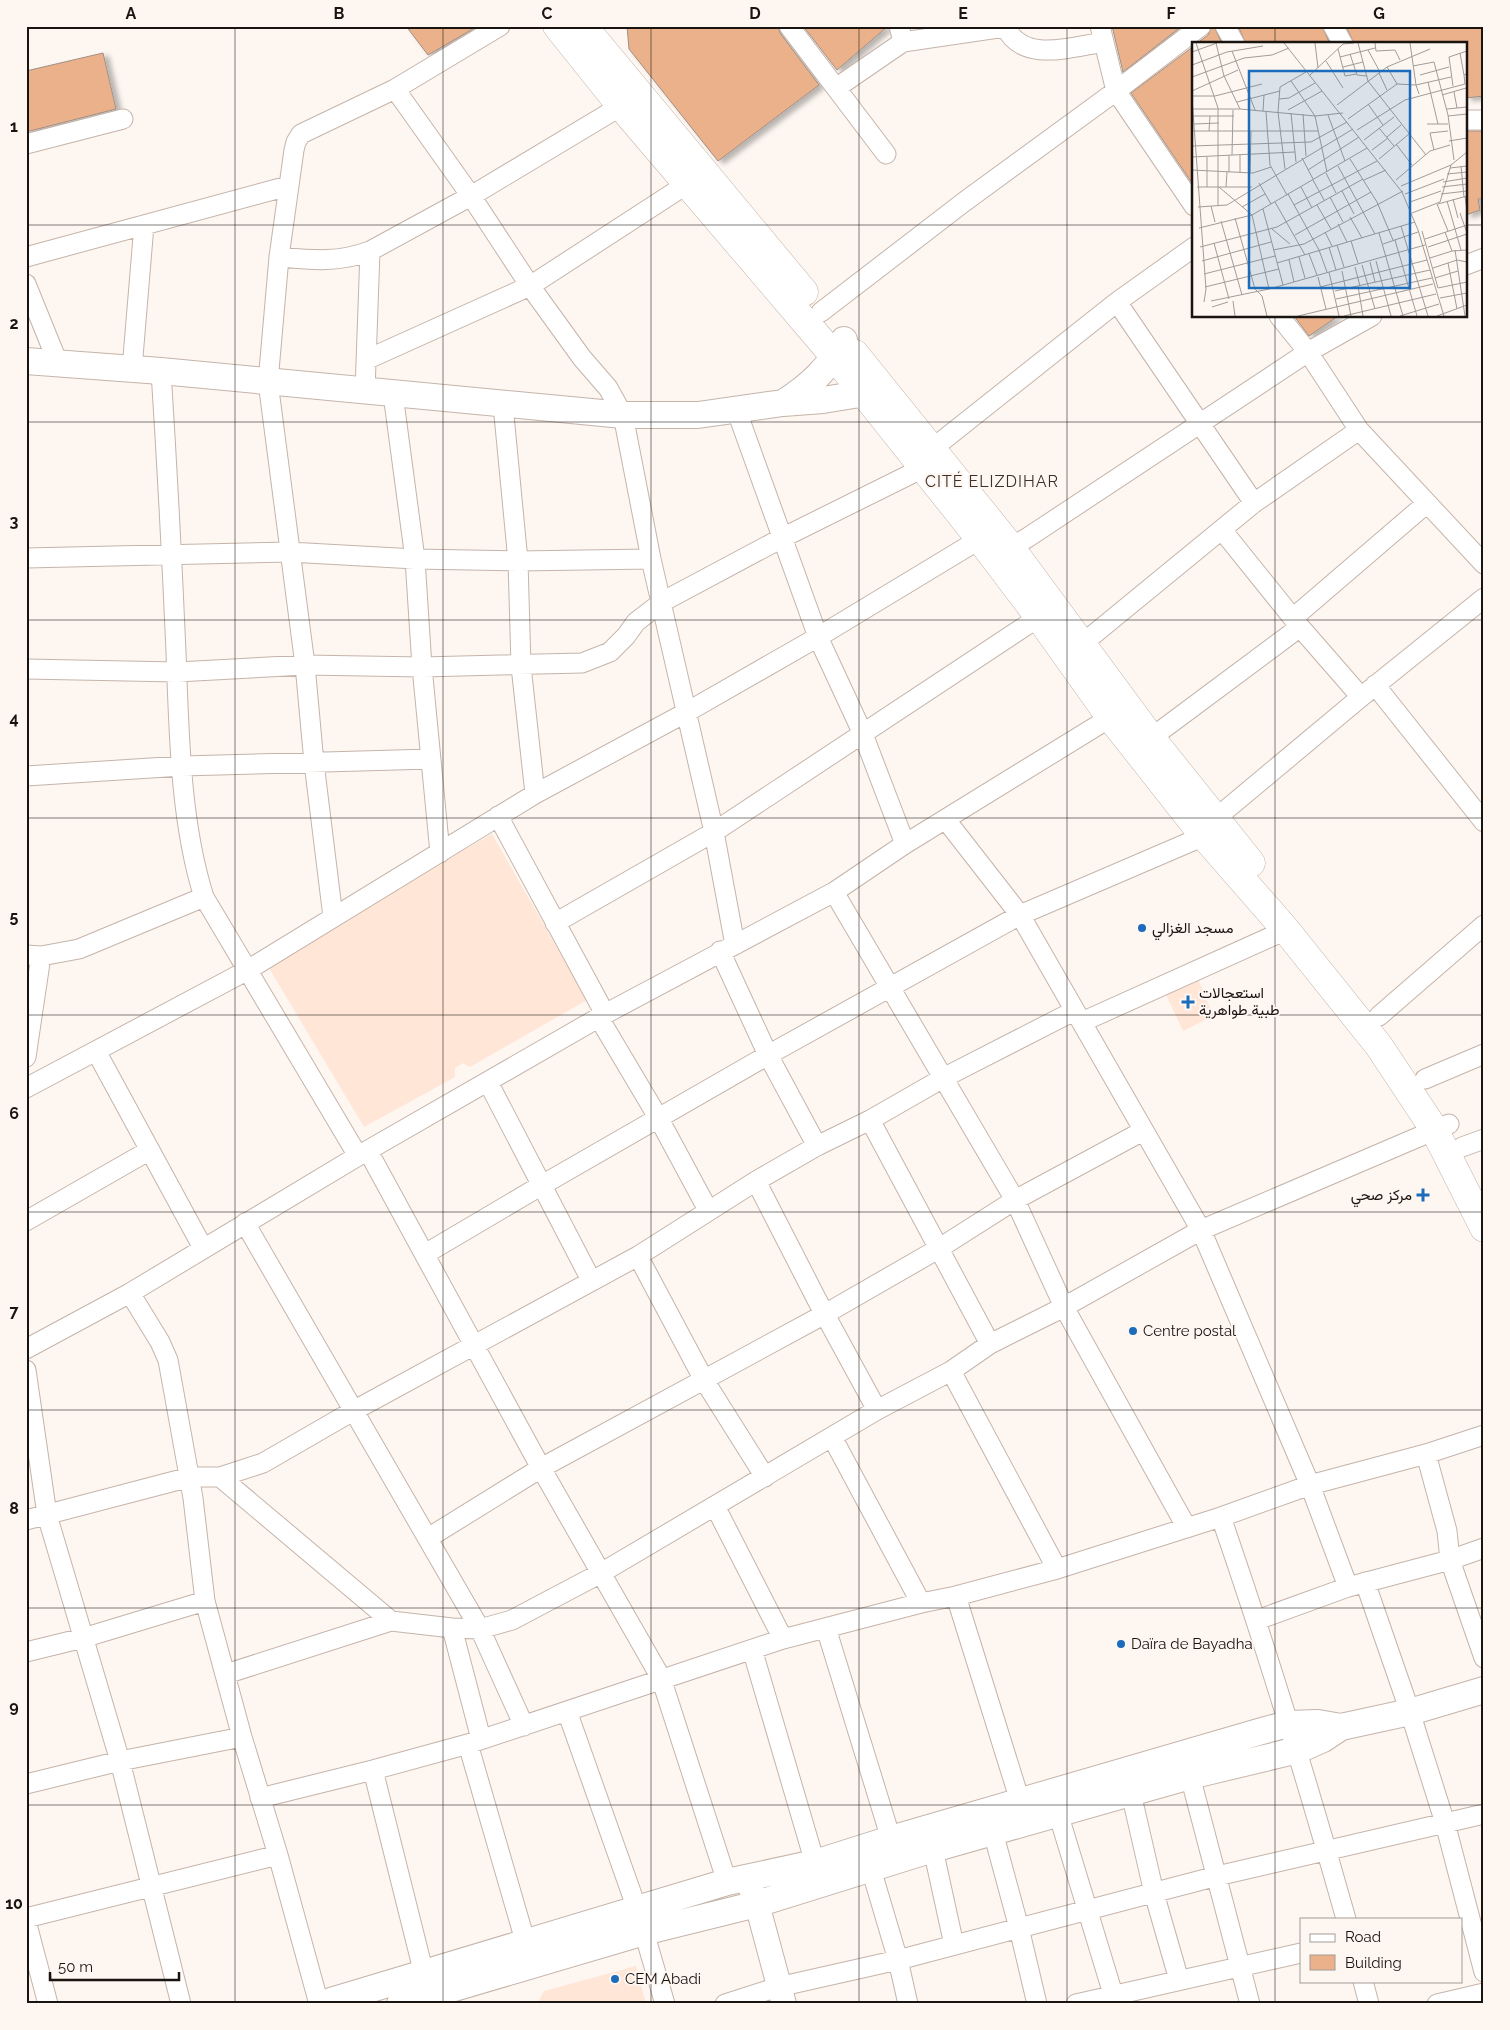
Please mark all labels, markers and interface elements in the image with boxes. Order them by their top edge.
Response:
text: A [126,4,137,23]
text: B [334,4,345,23]
text: C [542,4,553,23]
text: D [749,4,761,23]
text: E [958,4,968,23]
text: F [1166,4,1176,23]
text: G [1373,4,1385,23]
inset map [1192,42,1468,318]
text: 1 [10,117,18,136]
text: 2 [9,314,19,333]
district label: CITÉ ELIZDIHAR [925,471,1059,491]
text: 3 [10,512,19,531]
text: 4 [9,709,19,728]
text: 5 [10,907,19,926]
place label: مسجد الغزالي [1152,919,1233,941]
marker: مسجد الغزالي [1136,922,1148,934]
place label: استعجالات طبية طواهرية [1199,984,1280,1019]
marker: استعجالات طبية طواهرية [1181,995,1195,1009]
text: 6 [9,1104,19,1123]
place label: مركز صحي [1351,1186,1412,1208]
marker: مركز صحي [1416,1188,1430,1202]
text: 7 [10,1302,19,1321]
place label: Centre postal [1143,1322,1237,1340]
marker: Centre postal [1127,1325,1139,1337]
text: 8 [9,1499,19,1518]
place label: Daïra de Bayadha [1131,1635,1253,1653]
marker: Daïra de Bayadha [1115,1638,1127,1650]
text: 9 [9,1697,19,1716]
text: 10 [5,1894,23,1913]
legend [1300,1918,1462,1982]
text: Road [1345,1928,1381,1946]
scale bar [50,1950,179,1982]
text: Building [1345,1954,1402,1972]
text: 50 m [58,1958,93,1976]
place label: CEM Abadi [625,1970,701,1988]
marker: CEM Abadi [609,1973,621,1985]

